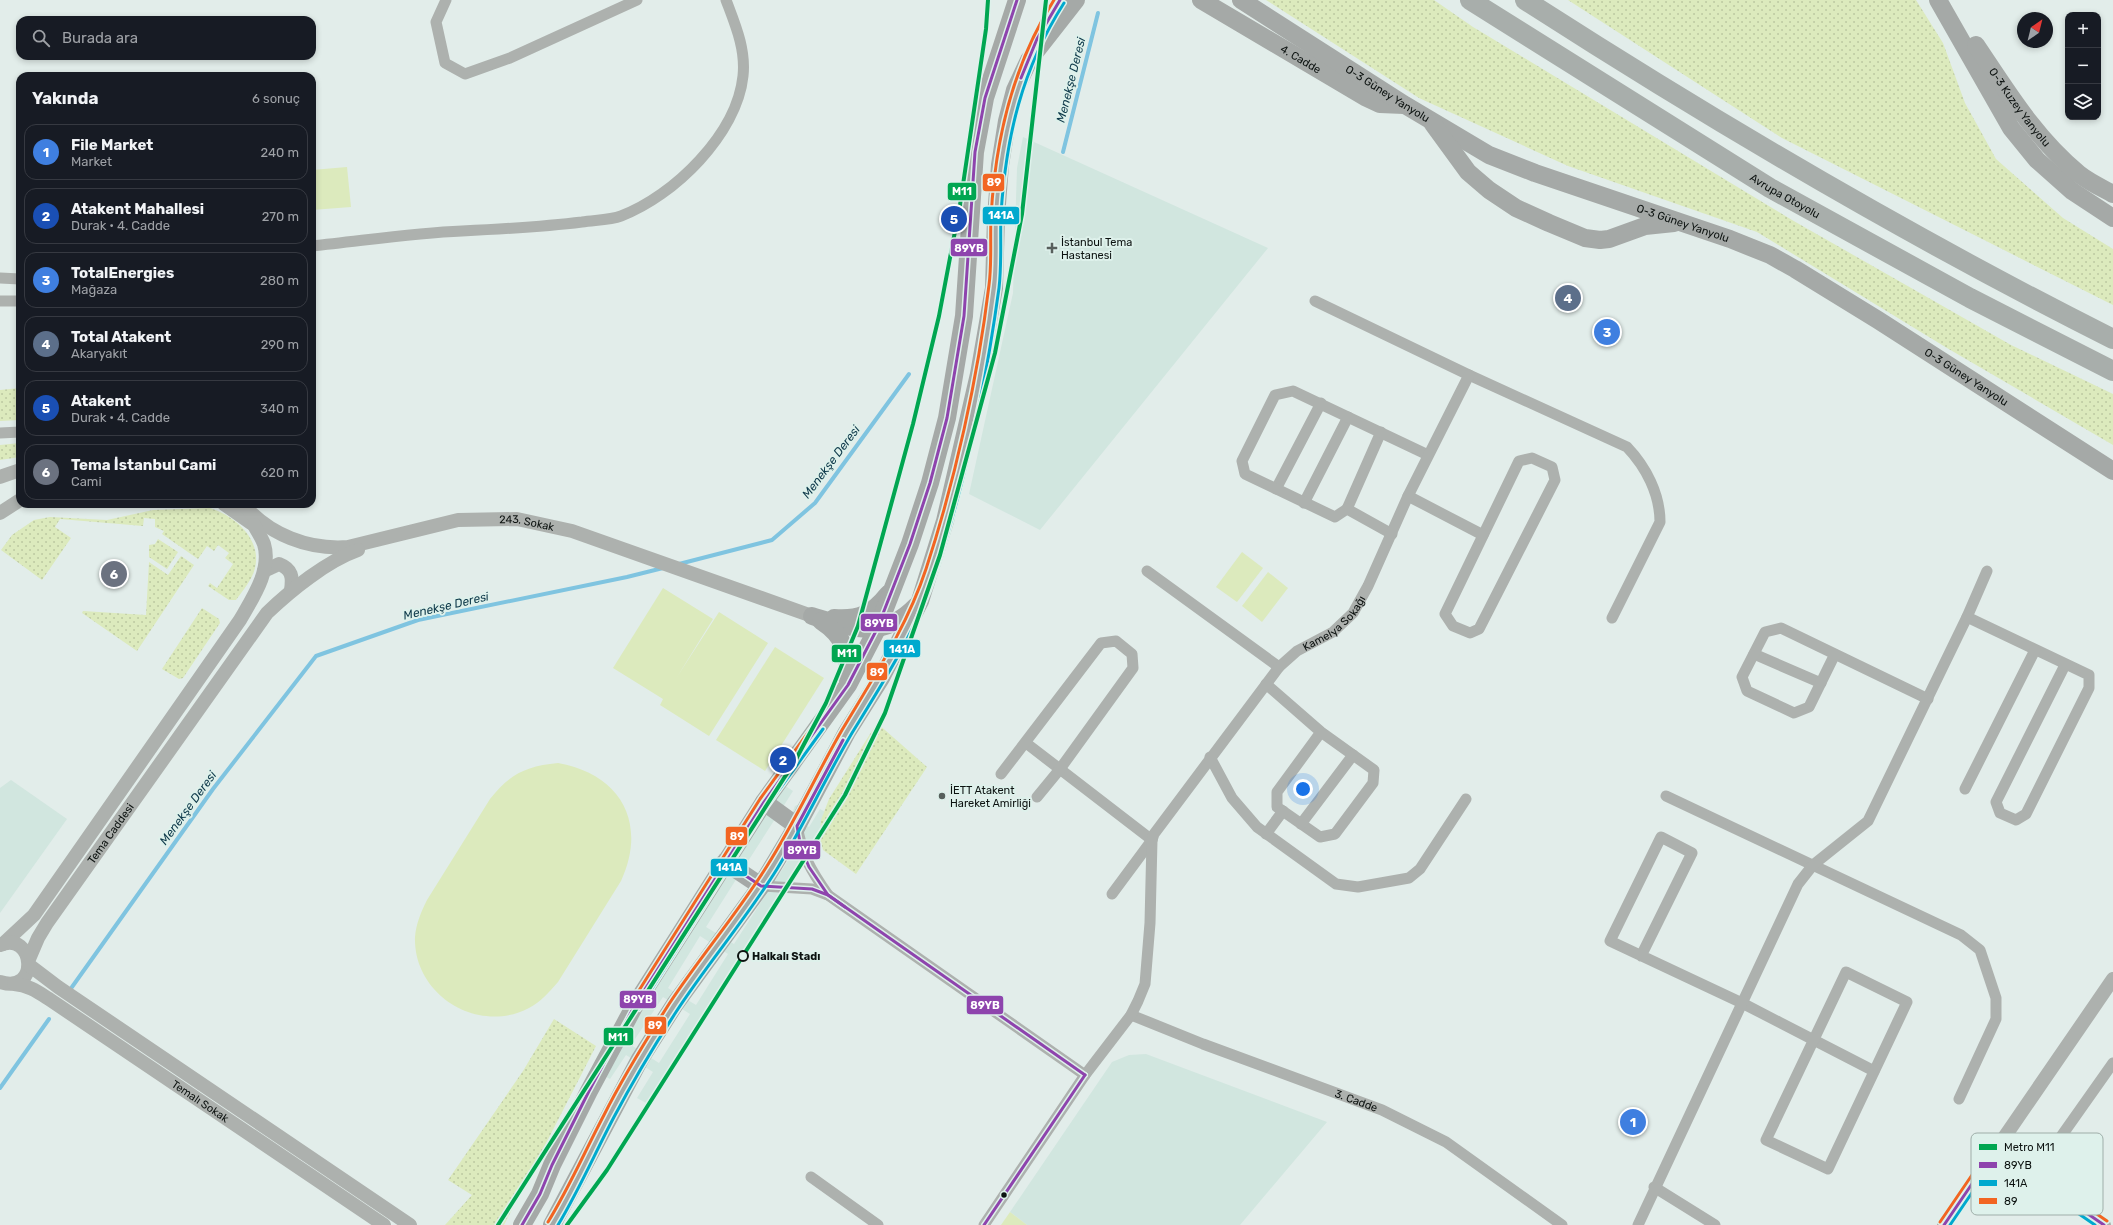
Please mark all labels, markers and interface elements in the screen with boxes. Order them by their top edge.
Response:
north arrow [2017,12,2053,48]
map controls [2065,12,2101,120]
button: + [2065,12,2101,48]
search box [16,16,316,60]
icon: search [30,27,52,49]
text: Burada ara [62,29,138,47]
water label: Menekşe Deresi [1054,35,1089,124]
street label: 4. Cadde [1278,42,1323,76]
button: − [2065,48,2101,84]
street label: O-3 Güney Yanyolu [1343,62,1432,125]
street label: O-3 Kuzey Yanyolu [1986,65,2053,149]
button: layers [2065,84,2101,120]
text: Yakında [32,88,98,108]
text: 6 sonuç [252,91,300,106]
text: File Market [71,136,153,154]
text: 1 [43,145,49,160]
text: 240 m [260,145,299,160]
text: Market [71,154,112,169]
street label: Avrupa Otoyolu [1748,171,1822,221]
line badge: 89 [982,173,1005,192]
text: 89 [987,176,1001,189]
line badge: M11 [947,182,977,201]
text: M11 [952,185,972,198]
text: Atakent Mahallesi [71,200,204,218]
street label: O-3 Güney Yanyolu [1635,201,1731,245]
pin: 5 [941,204,967,234]
line badge: 141A [982,206,1020,225]
text: 2 [42,209,50,224]
text: 270 m [262,209,299,224]
text: 141A [988,209,1014,222]
text: Durak · 4. Cadde [71,218,170,233]
place label: İstanbul Tema Hastanesi [1061,235,1132,262]
line badge: 89YB [950,238,988,257]
text: 89YB [954,242,984,255]
marker: İstanbul Tema Hastanesi [1046,242,1058,254]
text: TotalEnergies [71,264,174,282]
text: 3 [42,273,50,288]
text: 280 m [260,273,299,288]
text: Mağaza [71,282,117,297]
pin: 4 [1555,283,1581,313]
pin: 3 [1594,317,1620,347]
text: Total Atakent [71,328,171,346]
text: 4 [42,337,50,352]
text: 290 m [261,337,299,352]
street label: O-3 Güney Yanyolu [1922,345,2011,408]
text: Akaryakıt [71,346,127,361]
text: Atakent [71,392,131,410]
text: 5 [42,401,50,416]
text: 340 m [260,401,299,416]
text: Durak · 4. Cadde [71,410,170,425]
water label: Menekşe Deresi [799,422,864,501]
text: Tema İstanbul Cami [71,456,216,474]
text: 6 [42,465,50,480]
text: 620 m [261,465,299,480]
text: Cami [71,474,102,489]
street label: 243. Sokak [499,512,556,533]
pin: 6 [101,559,127,589]
water label: Menekşe Deresi [402,589,491,623]
street label: Kamelya Sokağı [1300,593,1368,653]
line badge: 89YB [860,613,898,632]
text: 89YB [864,617,894,630]
line badge: 141A [883,639,921,658]
text: 141A [889,643,915,656]
line badge: M11 [831,644,862,663]
text: M11 [837,647,857,660]
line badge: 89 [866,662,888,681]
text: 89 [870,666,884,679]
pin: 2 [770,745,796,775]
water label: Menekşe Deresi [157,768,220,847]
your location [1293,779,1313,799]
place label: İETT Atakent Hareket Amirliği [950,783,1031,810]
marker: İETT Atakent Hareket Amirliği [937,791,947,801]
street label: Tema Caddesi [85,801,136,866]
line badge: 89 [725,826,748,846]
text: 89 [730,830,744,843]
line badge: 89YB [783,840,821,860]
text: 89YB [787,844,817,857]
line badge: 141A [710,858,748,877]
text: 141A [716,861,742,874]
marker: Halkalı Stadı [737,950,749,962]
place label: Halkalı Stadı [752,950,820,963]
line badge: 89YB [619,990,657,1009]
text: 89YB [623,993,653,1006]
line badge: 89YB [966,995,1004,1015]
text: 89YB [970,999,1000,1012]
line badge: 89 [644,1016,667,1035]
text: 89 [648,1019,662,1032]
line badge: M11 [603,1027,634,1046]
text: M11 [608,1031,628,1044]
street label: Temalı Sokak [169,1077,232,1125]
street label: 3. Cadde [1333,1087,1380,1114]
pin: 1 [1620,1107,1646,1137]
legend [1971,1133,2103,1215]
text: Metro M11 [2004,1141,2054,1154]
text: 89YB [2004,1159,2032,1172]
text: 141A [2004,1177,2028,1190]
unlabelled marker [999,1190,1009,1200]
text: 89 [2004,1195,2018,1208]

